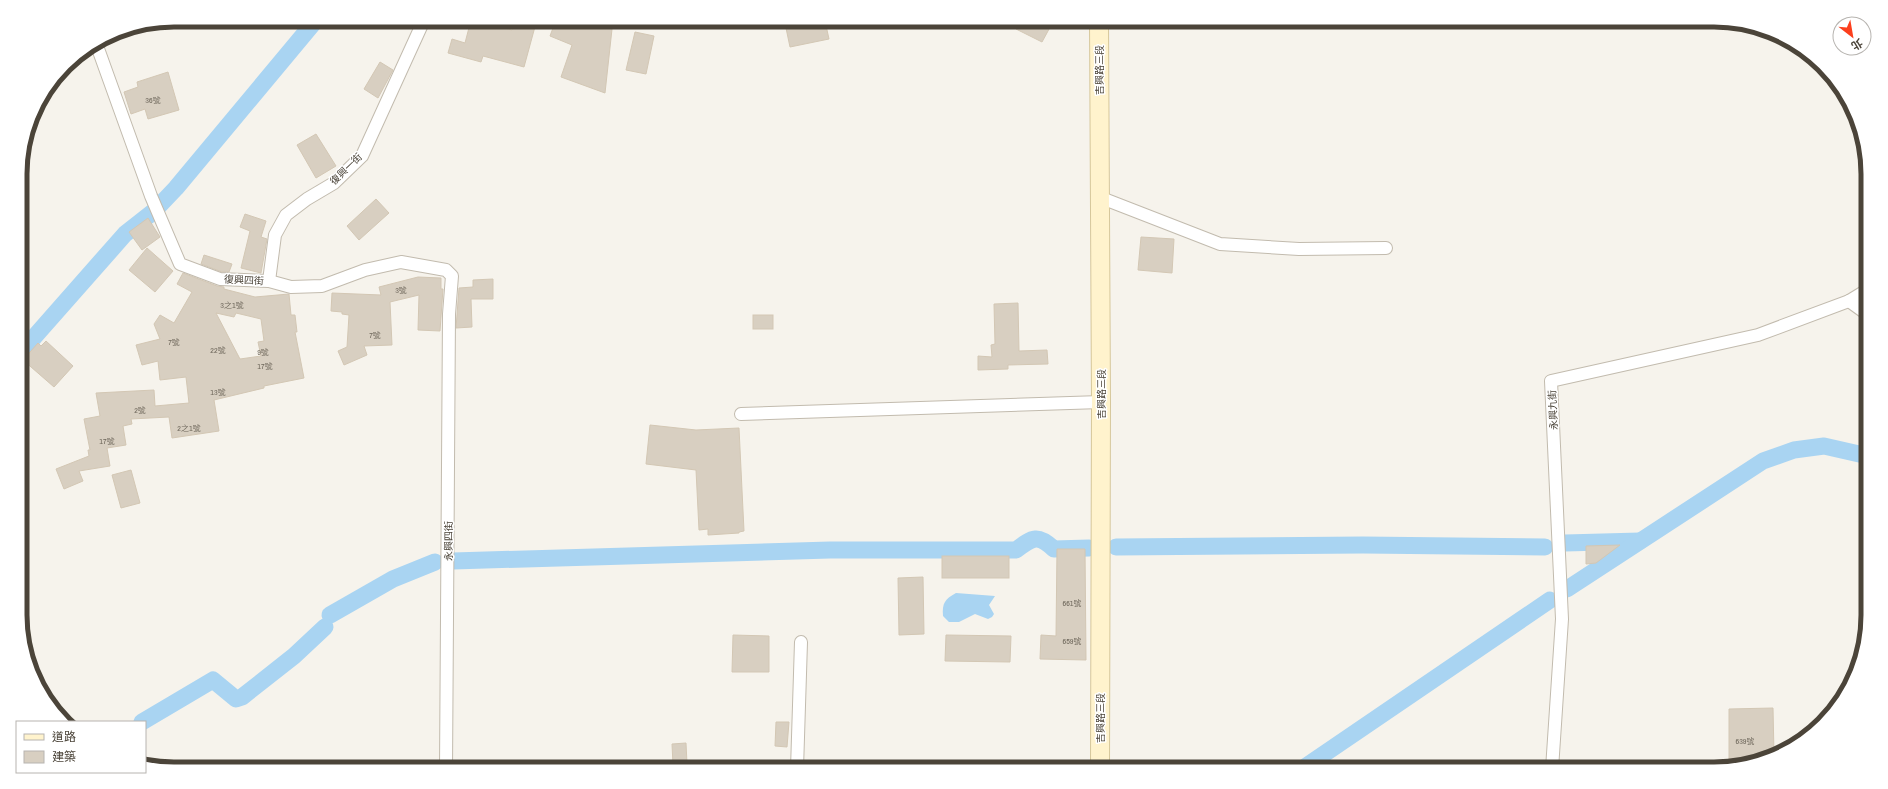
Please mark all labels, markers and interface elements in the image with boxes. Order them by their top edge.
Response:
north arrow [1832,16,1872,56]
text: 北 [1849,36,1865,53]
street label: 吉興路三段 [1093,45,1106,95]
house number: 36號 [145,95,161,105]
street label: 復興一街 [327,150,365,188]
street label: 復興四街 [224,272,264,288]
house number: 3號 [395,285,407,295]
house number: 3之1號 [220,300,244,310]
house number: 7號 [369,330,381,340]
house number: 7號 [168,337,180,347]
house number: 22號 [210,345,226,355]
house number: 9號 [257,347,269,357]
house number: 17號 [257,361,273,371]
street label: 吉興路三段 [1095,369,1108,419]
house number: 13號 [210,387,226,397]
street label: 永興九街 [1545,390,1561,430]
house number: 2號 [134,405,146,415]
house number: 2之1號 [177,423,201,433]
house number: 17號 [99,436,115,446]
street label: 永興四街 [442,521,455,561]
house number: 661號 [1063,598,1081,608]
house number: 659號 [1063,636,1081,646]
street label: 吉興路三段 [1094,693,1107,743]
legend [16,721,146,773]
text: 道路 [52,729,76,745]
house number: 639號 [1736,736,1754,746]
text: 建築 [52,749,76,765]

